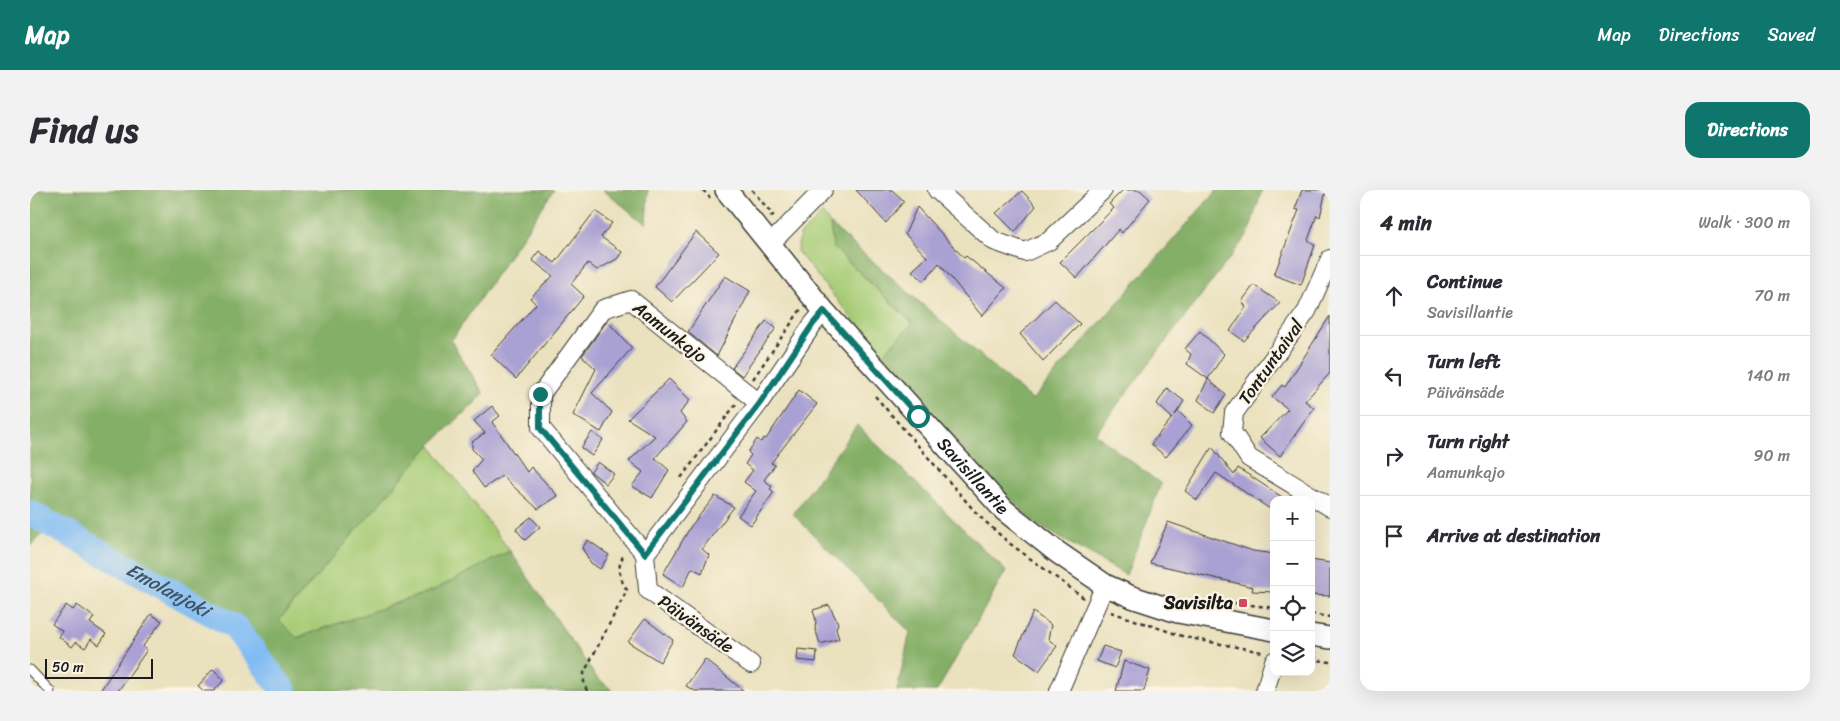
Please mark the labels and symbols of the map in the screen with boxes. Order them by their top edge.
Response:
street label: Aamunkajo [625,292,714,372]
street label: Tontuntaival [1230,312,1313,412]
route end [529,383,552,406]
route start [907,405,930,428]
street label: Savisillantie [929,429,1018,523]
water label: Emolanjoki [120,553,219,628]
street label: Päivänsäde [651,586,741,662]
place label: Savisilta [1163,587,1233,619]
marker: Savisilta [1237,597,1249,609]
scale bar [45,656,152,679]

